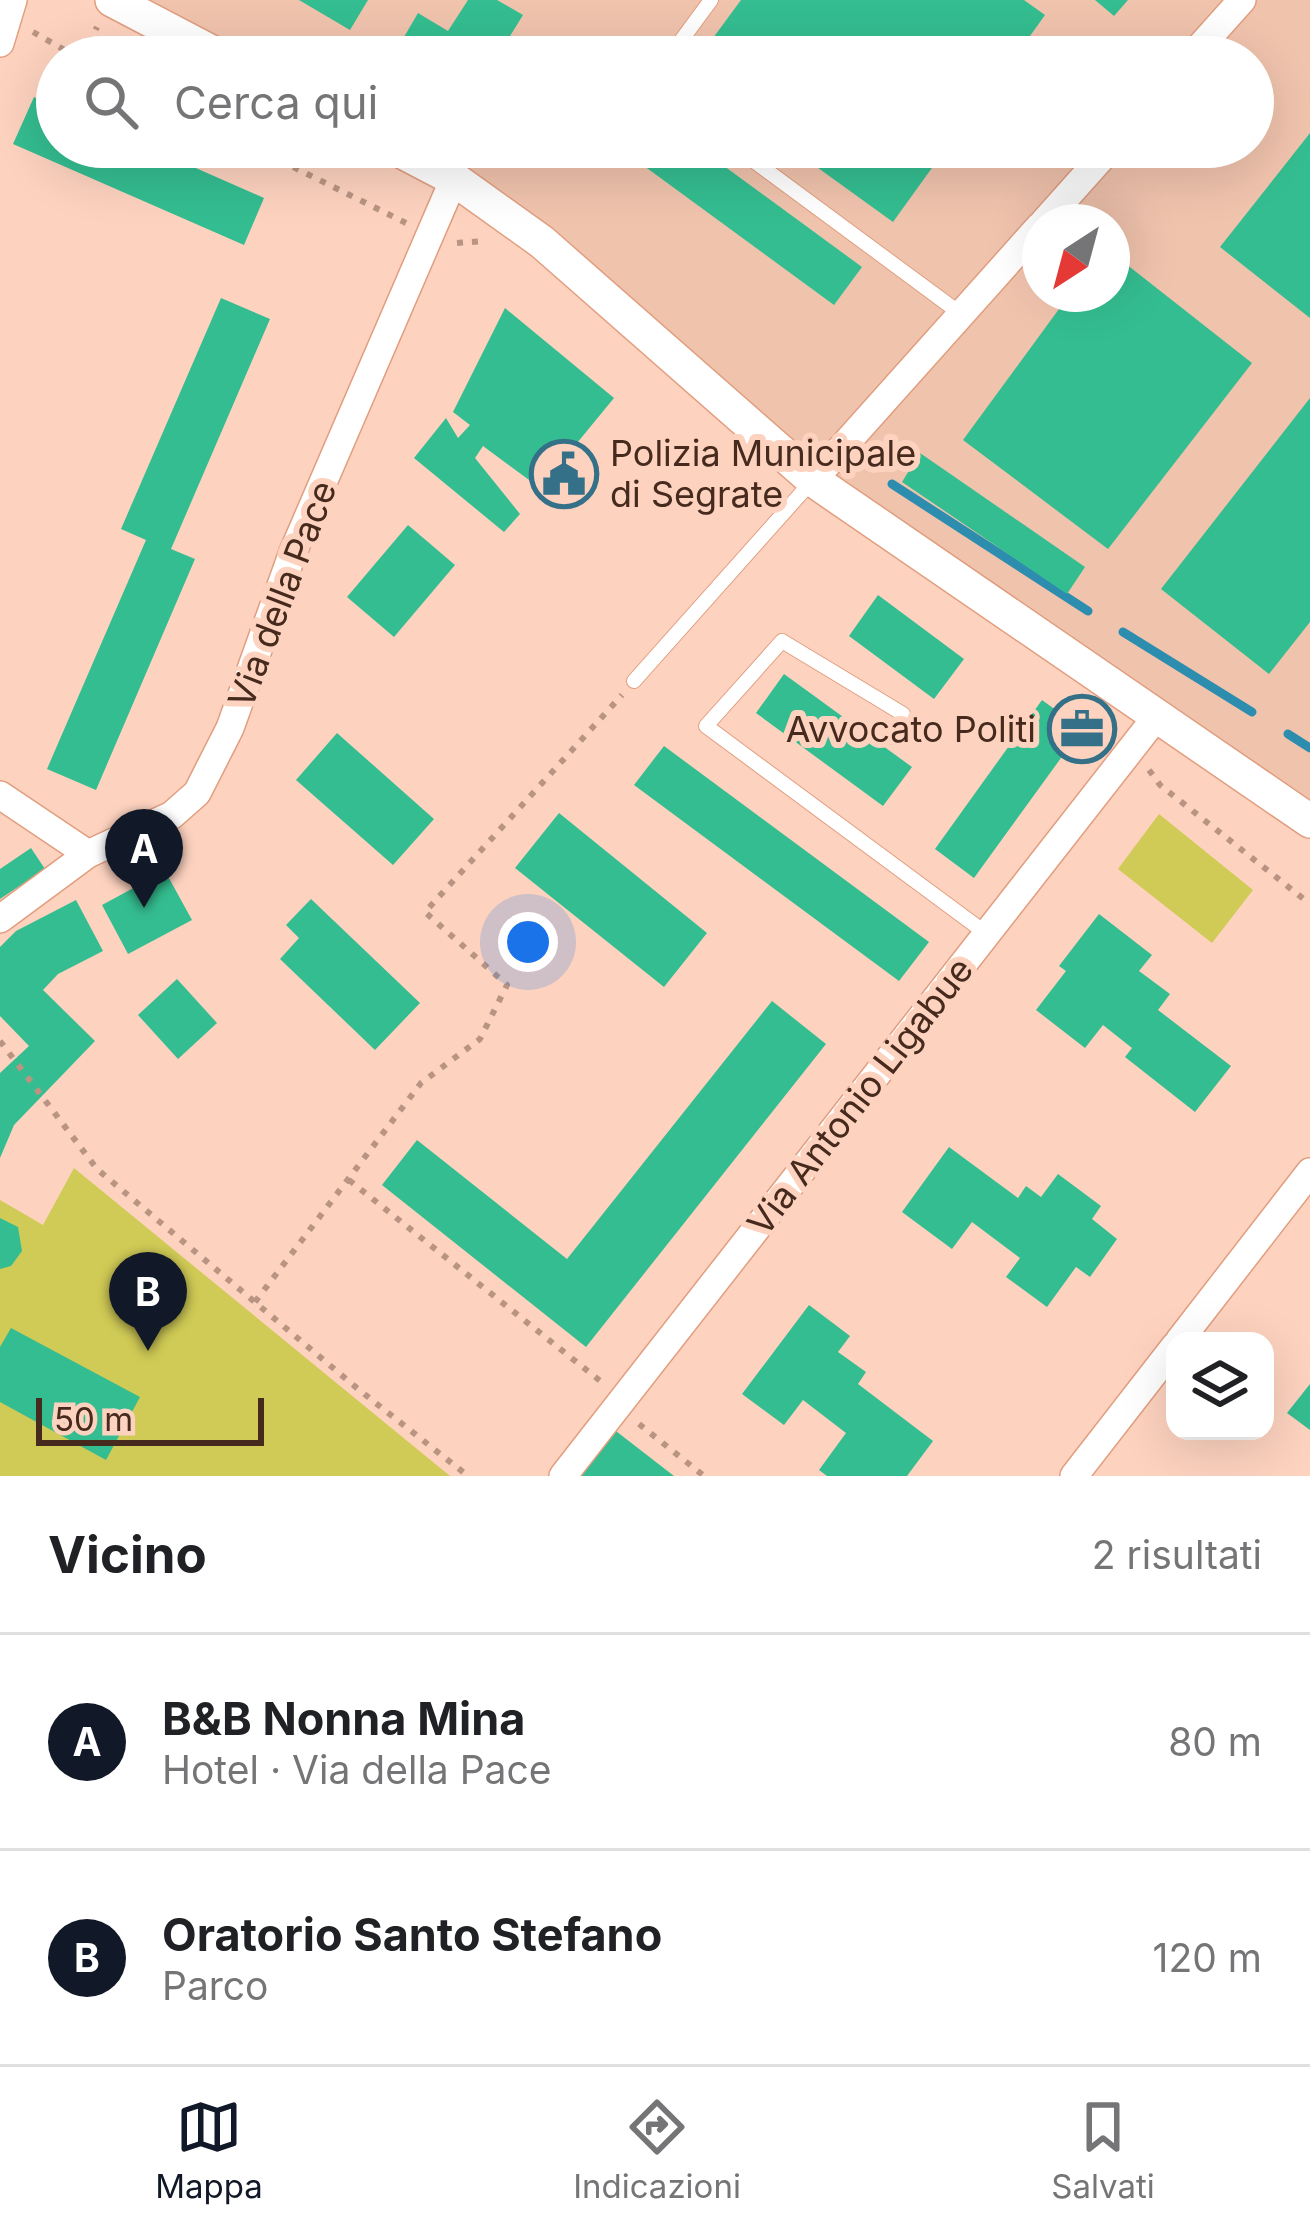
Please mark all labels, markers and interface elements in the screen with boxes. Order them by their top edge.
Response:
search box [36,36,1274,168]
icon: search [78,69,144,135]
text: Cerca qui [174,75,378,130]
north arrow [1022,204,1130,312]
place label: Polizia Municipale di Segrate [610,431,916,516]
public building icon: Polizia Municipale di Segrate [529,439,599,509]
street label: Via della Pace [219,474,345,714]
office icon: Avvocato Politi [1047,694,1117,764]
place label: Avvocato Politi [786,707,1036,751]
pin: A [105,809,183,908]
your location [498,912,558,972]
street label: Via Antonio Ligabue [738,948,982,1244]
pin: B [109,1252,187,1351]
map controls [1166,1332,1274,1440]
button: layers [1166,1332,1274,1440]
scale bar [36,1392,264,1445]
text: 50 m [54,1399,133,1439]
text: Vicino [48,1524,207,1585]
text: 2 risultati [1092,1531,1262,1578]
text: B&B Nonna Mina [162,1691,525,1746]
text: A [72,1718,102,1765]
text: 80 m [1168,1718,1262,1765]
text: Hotel · Via della Pace [162,1746,552,1793]
text: Oratorio Santo Stefano [162,1907,662,1962]
text: B [74,1934,100,1981]
text: 120 m [1153,1934,1262,1981]
text: Parco [162,1962,269,2009]
tab: Mappa [155,2094,263,2206]
tab: Indicazioni [573,2094,741,2206]
tab: Salvati [1051,2094,1155,2206]

